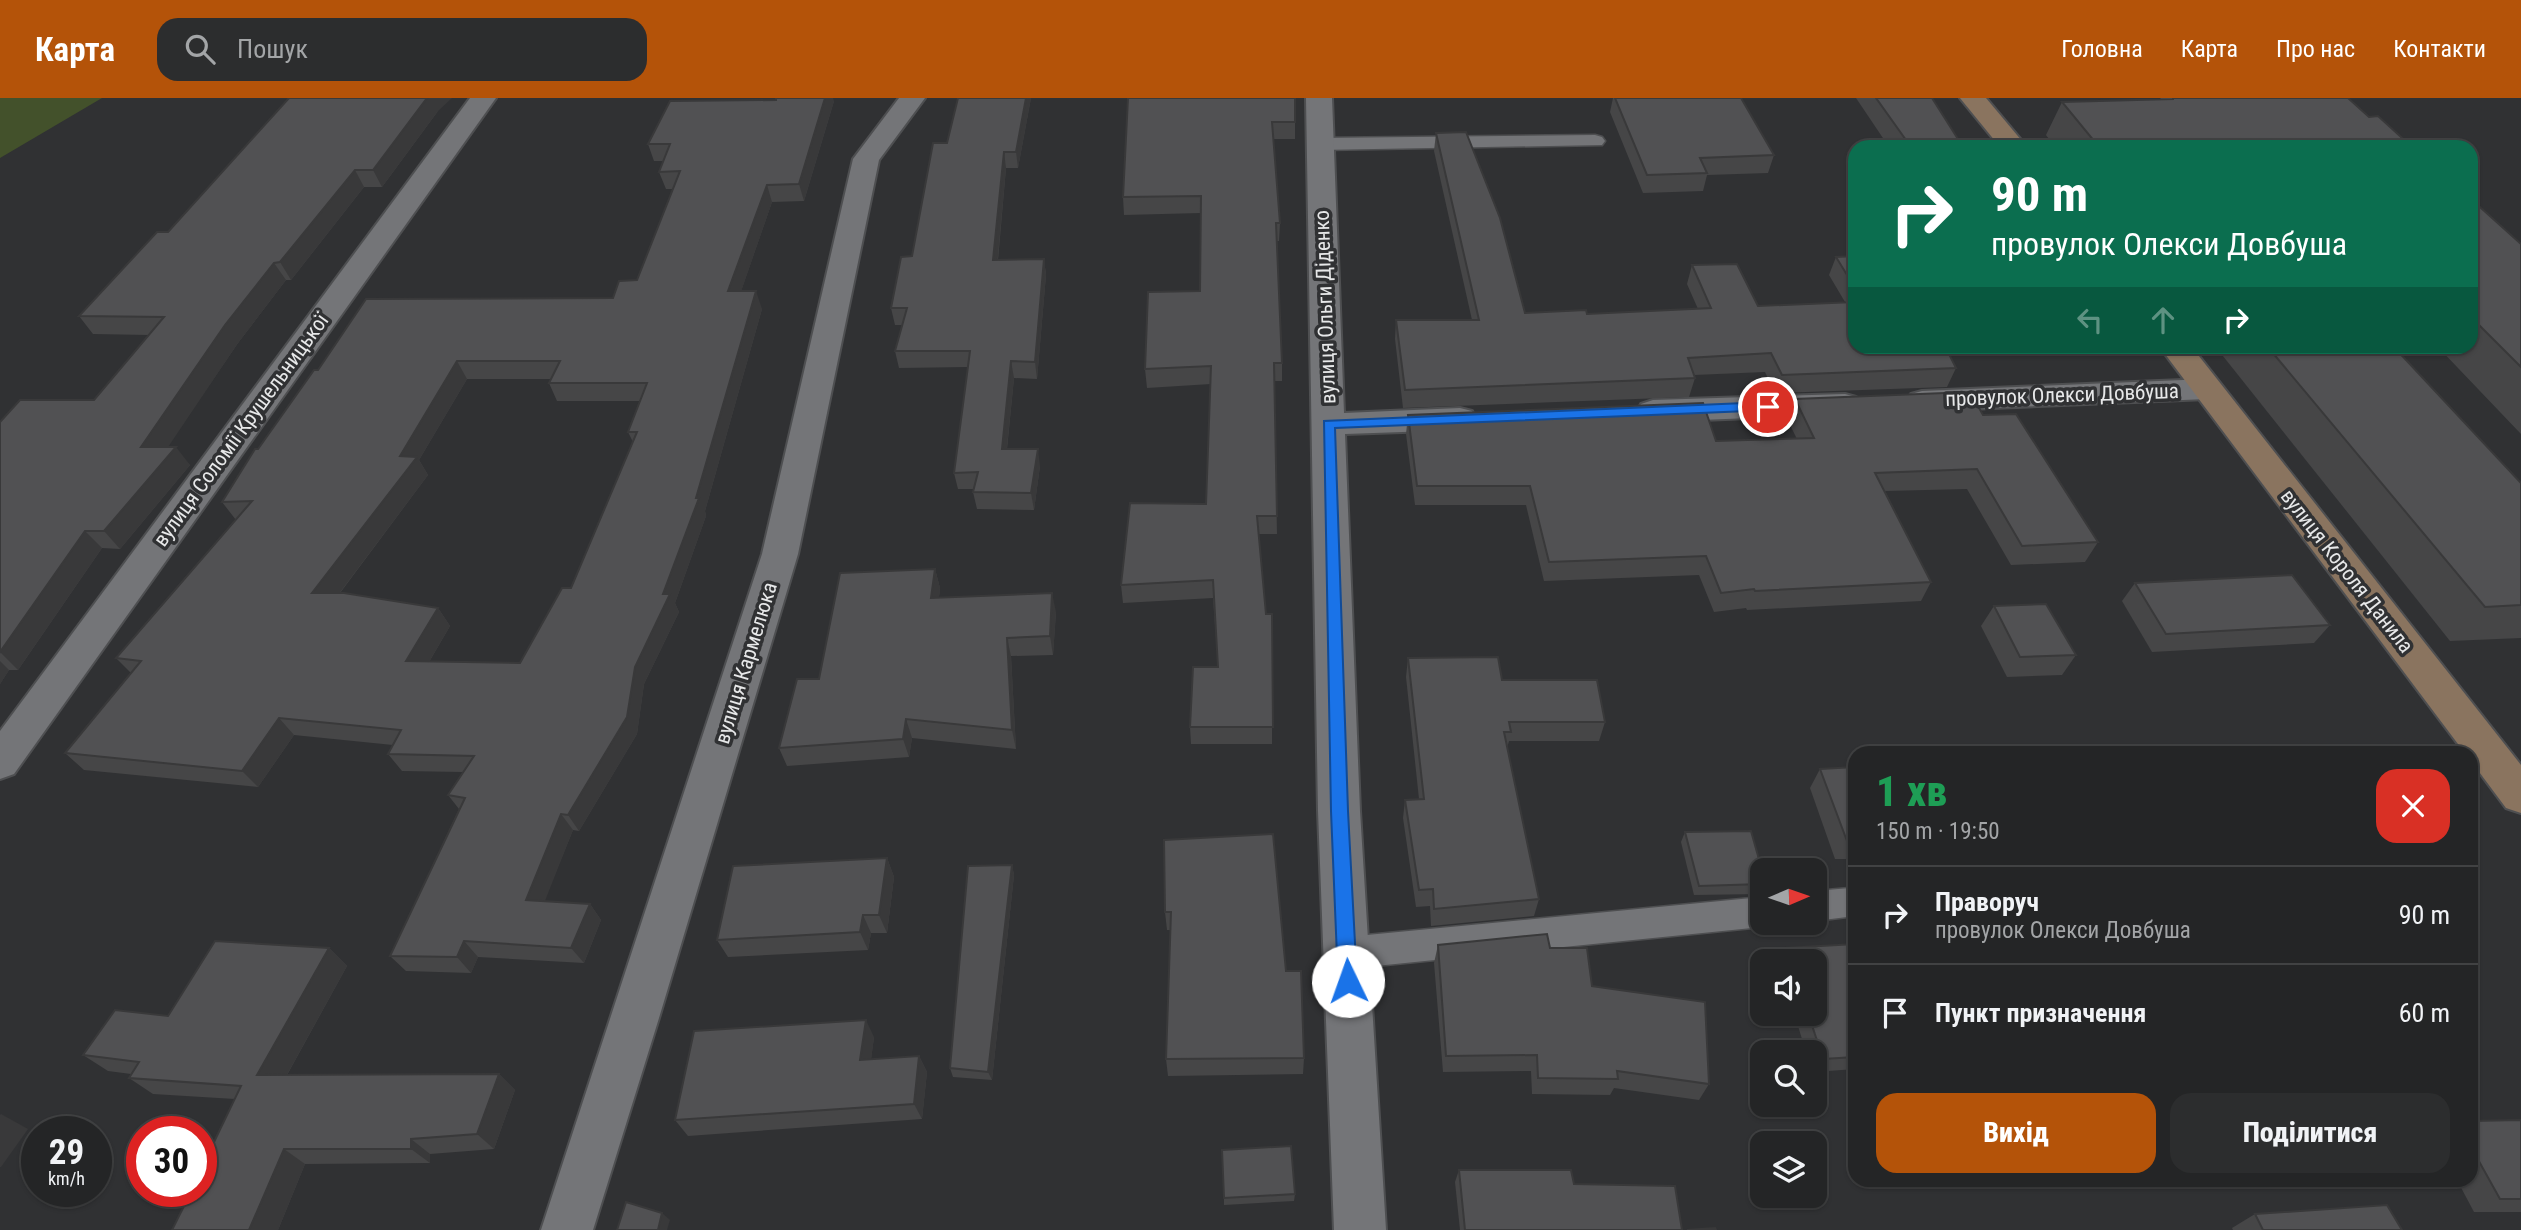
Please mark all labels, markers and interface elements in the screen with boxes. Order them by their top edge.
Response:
search box [157,18,647,81]
text: Карта [35,30,115,69]
icon: search [181,30,219,68]
text: Пошук [237,34,308,64]
text: Головна [2061,35,2143,63]
text: Карта [2181,35,2238,63]
text: Про нас [2276,35,2355,63]
text: Контакти [2393,35,2486,63]
text: 90 m [1991,166,2088,223]
icon: right [1876,168,1967,259]
street label: вулиця Ольги Діденко [1310,210,1340,404]
text: провулок Олекси Довбуша [1991,225,2347,263]
icon: left [2071,301,2109,339]
icon: ahead [2144,301,2182,339]
icon: right [2217,301,2255,339]
street label: вулиця Соломії Крушельницької [149,308,334,551]
pin [1738,377,1798,437]
street label: провулок Олекси Довбуша [1945,379,2179,411]
icon: arrive [1749,388,1787,426]
street label: вулиця Короля Данила [2276,484,2418,658]
street label: вулиця Кармелюка [710,579,782,747]
text: 1 хв [1876,767,1947,816]
button: close [2376,769,2450,843]
text: 150 m · 19:50 [1876,818,2000,845]
north arrow [1750,858,1827,934]
map controls [1750,858,1827,1208]
text: Праворуч [1935,887,2039,917]
icon: right [1876,896,1914,934]
text: 90 m [2399,900,2450,930]
text: провулок Олекси Довбуша [1935,917,2191,944]
position arrow [1311,944,1385,1018]
button: sound [1750,949,1827,1026]
icon: arrive [1876,994,1914,1032]
text: Пункт призначення [1935,998,2146,1028]
text: 60 m [2399,998,2450,1028]
button: search [1750,1040,1827,1117]
button: Вихід [1876,1093,2156,1173]
button: Поділитися [2170,1093,2450,1173]
speed limit sign: 30 [126,1116,217,1207]
button: layers [1750,1131,1827,1208]
text: 29 [49,1132,84,1173]
text: km/h [48,1168,85,1189]

